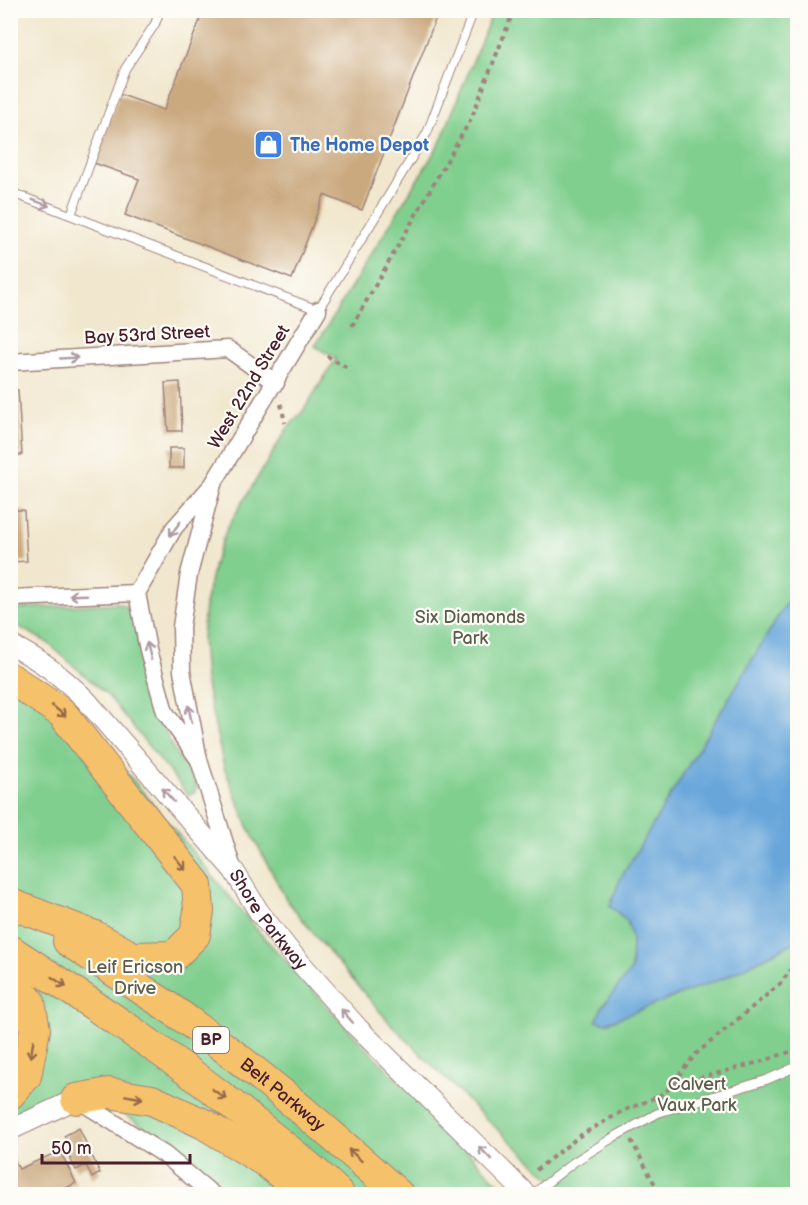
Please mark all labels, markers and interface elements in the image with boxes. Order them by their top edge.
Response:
shop icon: The Home Depot [253,129,285,161]
place label: The Home Depot [290,135,429,156]
one-way arrow [31,198,49,209]
street label: Bay 53rd Street [83,321,211,349]
street label: West 22nd Street [204,321,295,453]
one-way arrow [58,353,78,364]
one-way arrow [169,520,181,536]
one-way arrow [69,589,89,601]
park label: Six Diamonds Park [415,607,525,649]
one-way arrow [142,642,154,661]
one-way arrow [184,704,195,724]
one-way arrow [51,705,67,718]
one-way arrow [161,788,175,803]
one-way arrow [174,855,187,871]
street label: Shore Parkway [225,865,312,975]
park label: Leif Ericson Drive [87,957,183,999]
one-way arrow [51,976,67,988]
one-way arrow [340,1008,354,1023]
road number: BP [193,1027,229,1053]
one-way arrow [26,1039,37,1059]
street label: Belt Parkway [236,1053,330,1136]
park label: Calvert Vaux Park [657,1074,737,1116]
one-way arrow [211,1088,227,1100]
one-way arrow [123,1092,143,1103]
scale bar [42,1127,190,1165]
text: 50 m [51,1138,92,1159]
one-way arrow [477,1146,492,1161]
one-way arrow [348,1148,363,1162]

